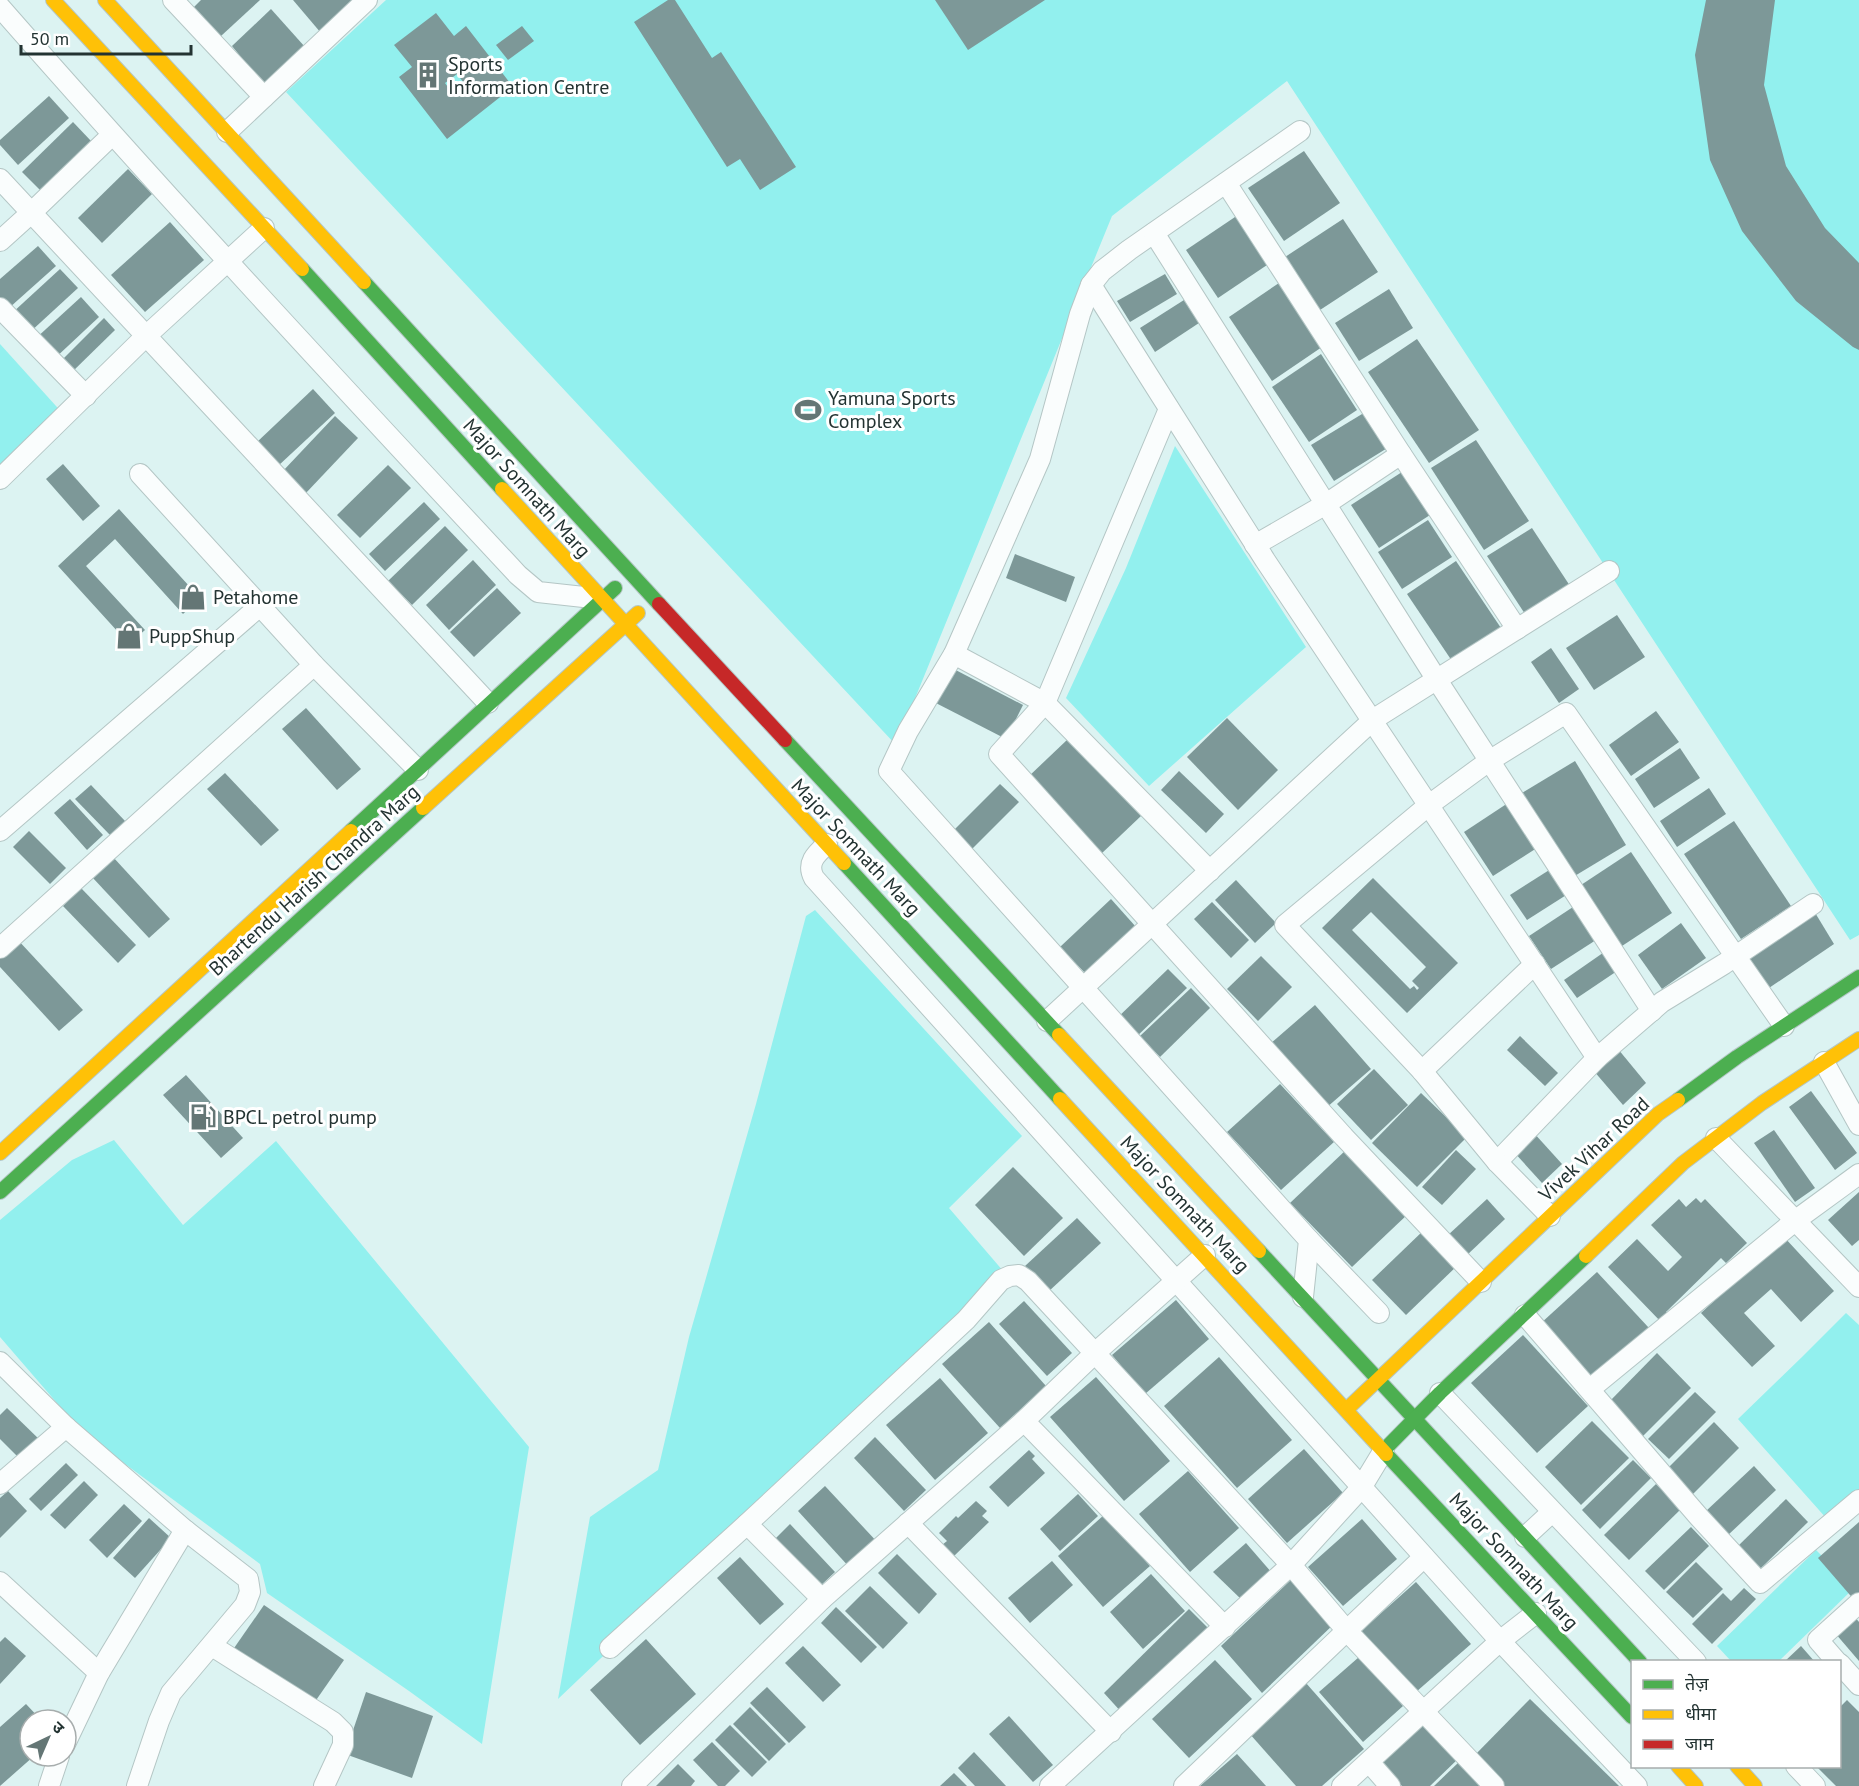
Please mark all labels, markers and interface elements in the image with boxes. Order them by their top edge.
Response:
scale bar [21,18,190,56]
text: 50 m [30,27,69,50]
place label: Sports Information Centre [448,51,609,100]
building icon: Sports Information Centre [413,60,443,90]
place label: Yamuna Sports Complex [828,385,956,434]
sports icon: Yamuna Sports Complex [793,395,823,425]
street label: Major Somnath Marg [458,413,596,563]
shop icon: Petahome [178,582,208,612]
place label: Petahome [213,584,298,610]
shop icon: PuppShup [114,621,144,651]
place label: PuppShup [149,623,235,649]
street label: Major Somnath Marg [786,773,926,921]
street label: Bhartendu Harish Chandra Marg [203,779,425,981]
street label: Vivek Vihar Road [1532,1091,1655,1208]
fuel station icon: BPCL petrol pump [188,1102,218,1132]
place label: BPCL petrol pump [223,1104,377,1130]
street label: Major Somnath Marg [1115,1130,1255,1278]
street label: Major Somnath Marg [1444,1487,1584,1635]
legend [1631,1660,1841,1768]
text: तेज़ [1685,1672,1709,1695]
text: धीमा [1685,1702,1716,1725]
north arrow [18,1708,78,1768]
text: उ [48,1717,69,1738]
text: जाम [1685,1732,1715,1755]

